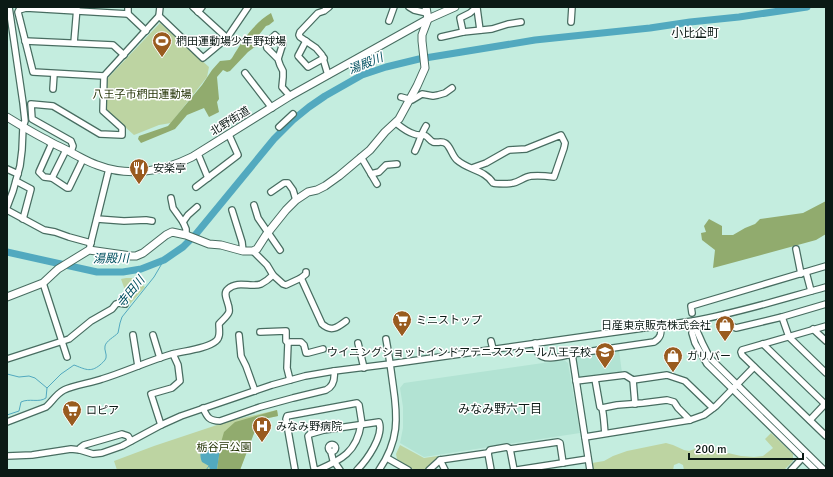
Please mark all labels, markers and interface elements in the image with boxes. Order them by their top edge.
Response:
district label: 小比企町 [671,26,719,41]
sports icon: 椚田運動場少年野球場 [151,30,173,58]
place label: 椚田運動場少年野球場 [176,35,286,48]
water label: 湯殿川 [346,50,387,78]
park label: 八王子市椚田運動場 [93,88,192,101]
street label: 北野街道 [208,104,252,138]
restaurant icon: 安楽亭 [128,157,150,185]
place label: 安楽亭 [153,162,186,175]
water label: 湯殿川 [93,251,131,267]
water label: 寺田川 [114,272,149,311]
supermarket icon: ミニストップ [391,309,413,337]
place label: ミニストップ [416,314,482,327]
shop icon: 日産東京販売株式会社 [714,314,736,342]
place label: 日産東京販売株式会社 [601,319,711,332]
school or university icon: ウイニングショットインドアテニススクール八王子校 [594,341,616,369]
shop icon: ガリバー [662,345,684,373]
place label: ウイニングショットインドアテニススクール八王子校 [327,346,591,359]
place label: ガリバー [687,350,731,363]
supermarket icon: ロピア [61,399,83,427]
district label: みなみ野六丁目 [458,402,542,417]
place label: ロピア [86,404,119,417]
hospital icon: みなみ野病院 [251,415,273,443]
place label: みなみ野病院 [276,420,342,433]
scale bar [689,435,803,461]
park label: 栃谷戸公園 [197,441,252,454]
text: 200 m [695,442,727,457]

